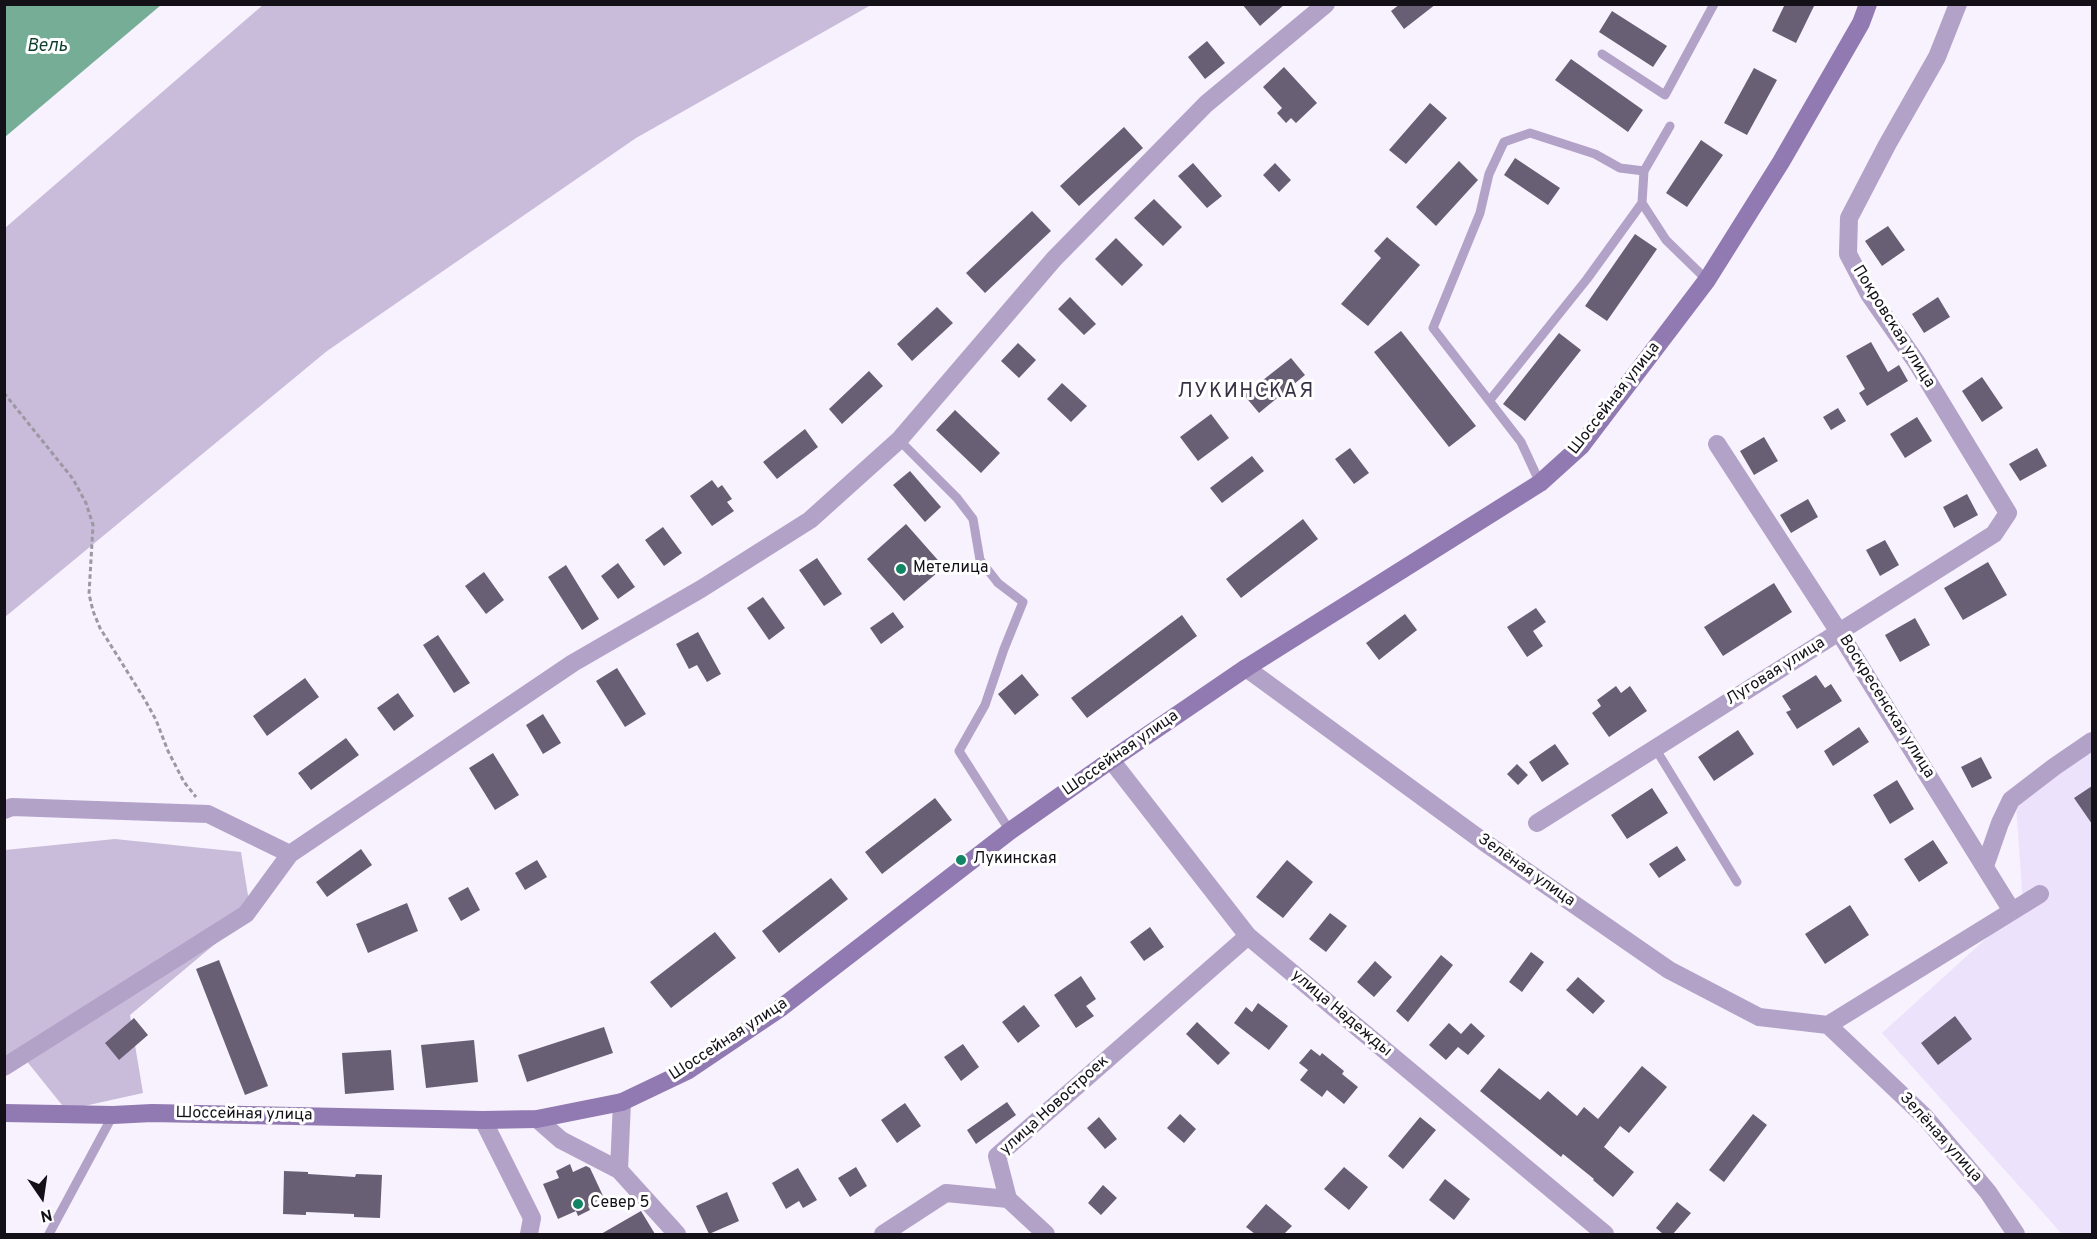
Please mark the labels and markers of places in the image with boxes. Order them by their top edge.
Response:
place label: Метелица [913,559,988,579]
marker: Метелица [894,562,908,576]
place label: Лукинская [973,850,1057,870]
marker: Лукинская [954,853,968,867]
place label: Север 5 [590,1194,650,1214]
marker: Север 5 [571,1197,585,1211]

